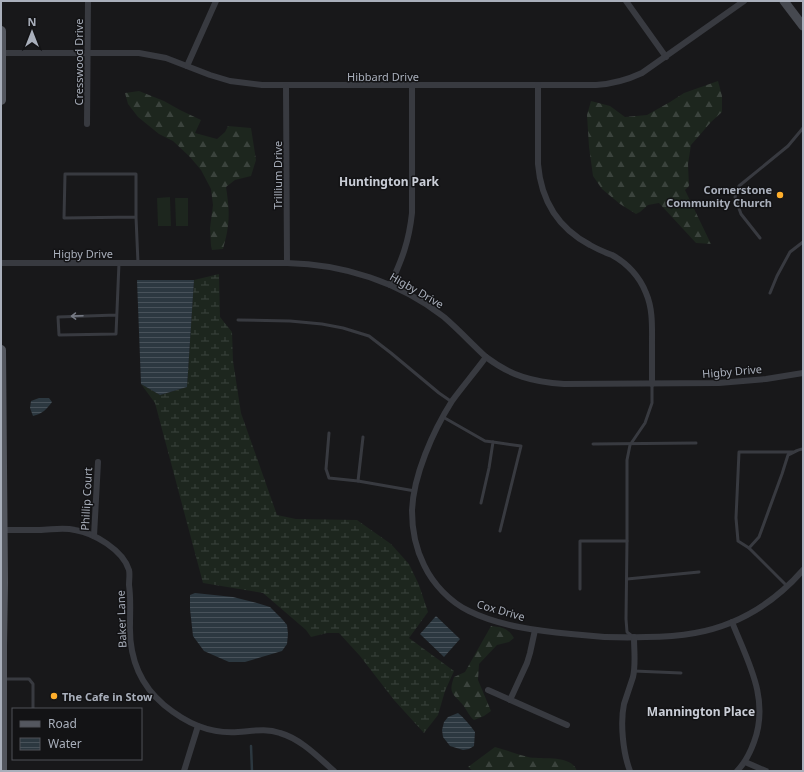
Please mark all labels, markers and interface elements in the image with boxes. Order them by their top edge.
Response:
north arrow [12,12,52,52]
text: N [28,14,36,29]
street label: Cresswood Drive [71,19,86,105]
street label: Hibbard Drive [347,69,419,84]
street label: Trillium Drive [270,141,285,209]
district label: Huntington Park [339,173,440,190]
place label: Cornerstone Community Church [666,182,772,210]
marker: Cornerstone Community Church [775,190,785,200]
street label: Higby Drive [53,246,113,261]
street label: Higby Drive [387,269,447,311]
one-way arrow [71,313,84,320]
street label: Higby Drive [701,361,763,381]
street label: Phillip Court [77,467,95,531]
street label: Baker Lane [112,590,130,648]
street label: Cox Drive [475,596,527,624]
place label: The Cafe in Stow [62,689,153,704]
marker: The Cafe in Stow [49,691,59,701]
district label: Mannington Place [647,703,755,720]
legend [12,708,142,760]
text: Road [48,715,77,732]
text: Water [48,735,82,752]

